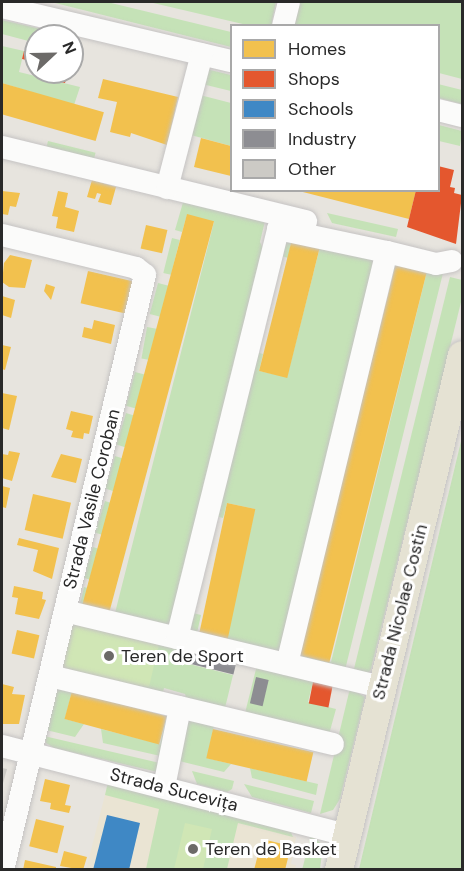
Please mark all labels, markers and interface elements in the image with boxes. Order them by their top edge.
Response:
north arrow [24,24,84,84]
legend [230,24,440,192]
text: Homes [288,37,346,61]
text: N [57,38,81,57]
text: Shops [288,67,340,91]
text: Schools [288,97,353,121]
text: Industry [288,127,357,151]
text: Other [288,157,336,181]
street label: Strada Vasile Coroban [59,407,125,591]
street label: Strada Nicolae Costin [368,522,432,702]
place label: Teren de Sport [121,645,244,667]
marker: Teren de Sport [102,649,116,663]
street label: Strada Sucevița [108,764,240,816]
place label: Teren de Basket [205,838,337,860]
marker: Teren de Basket [186,842,200,856]

